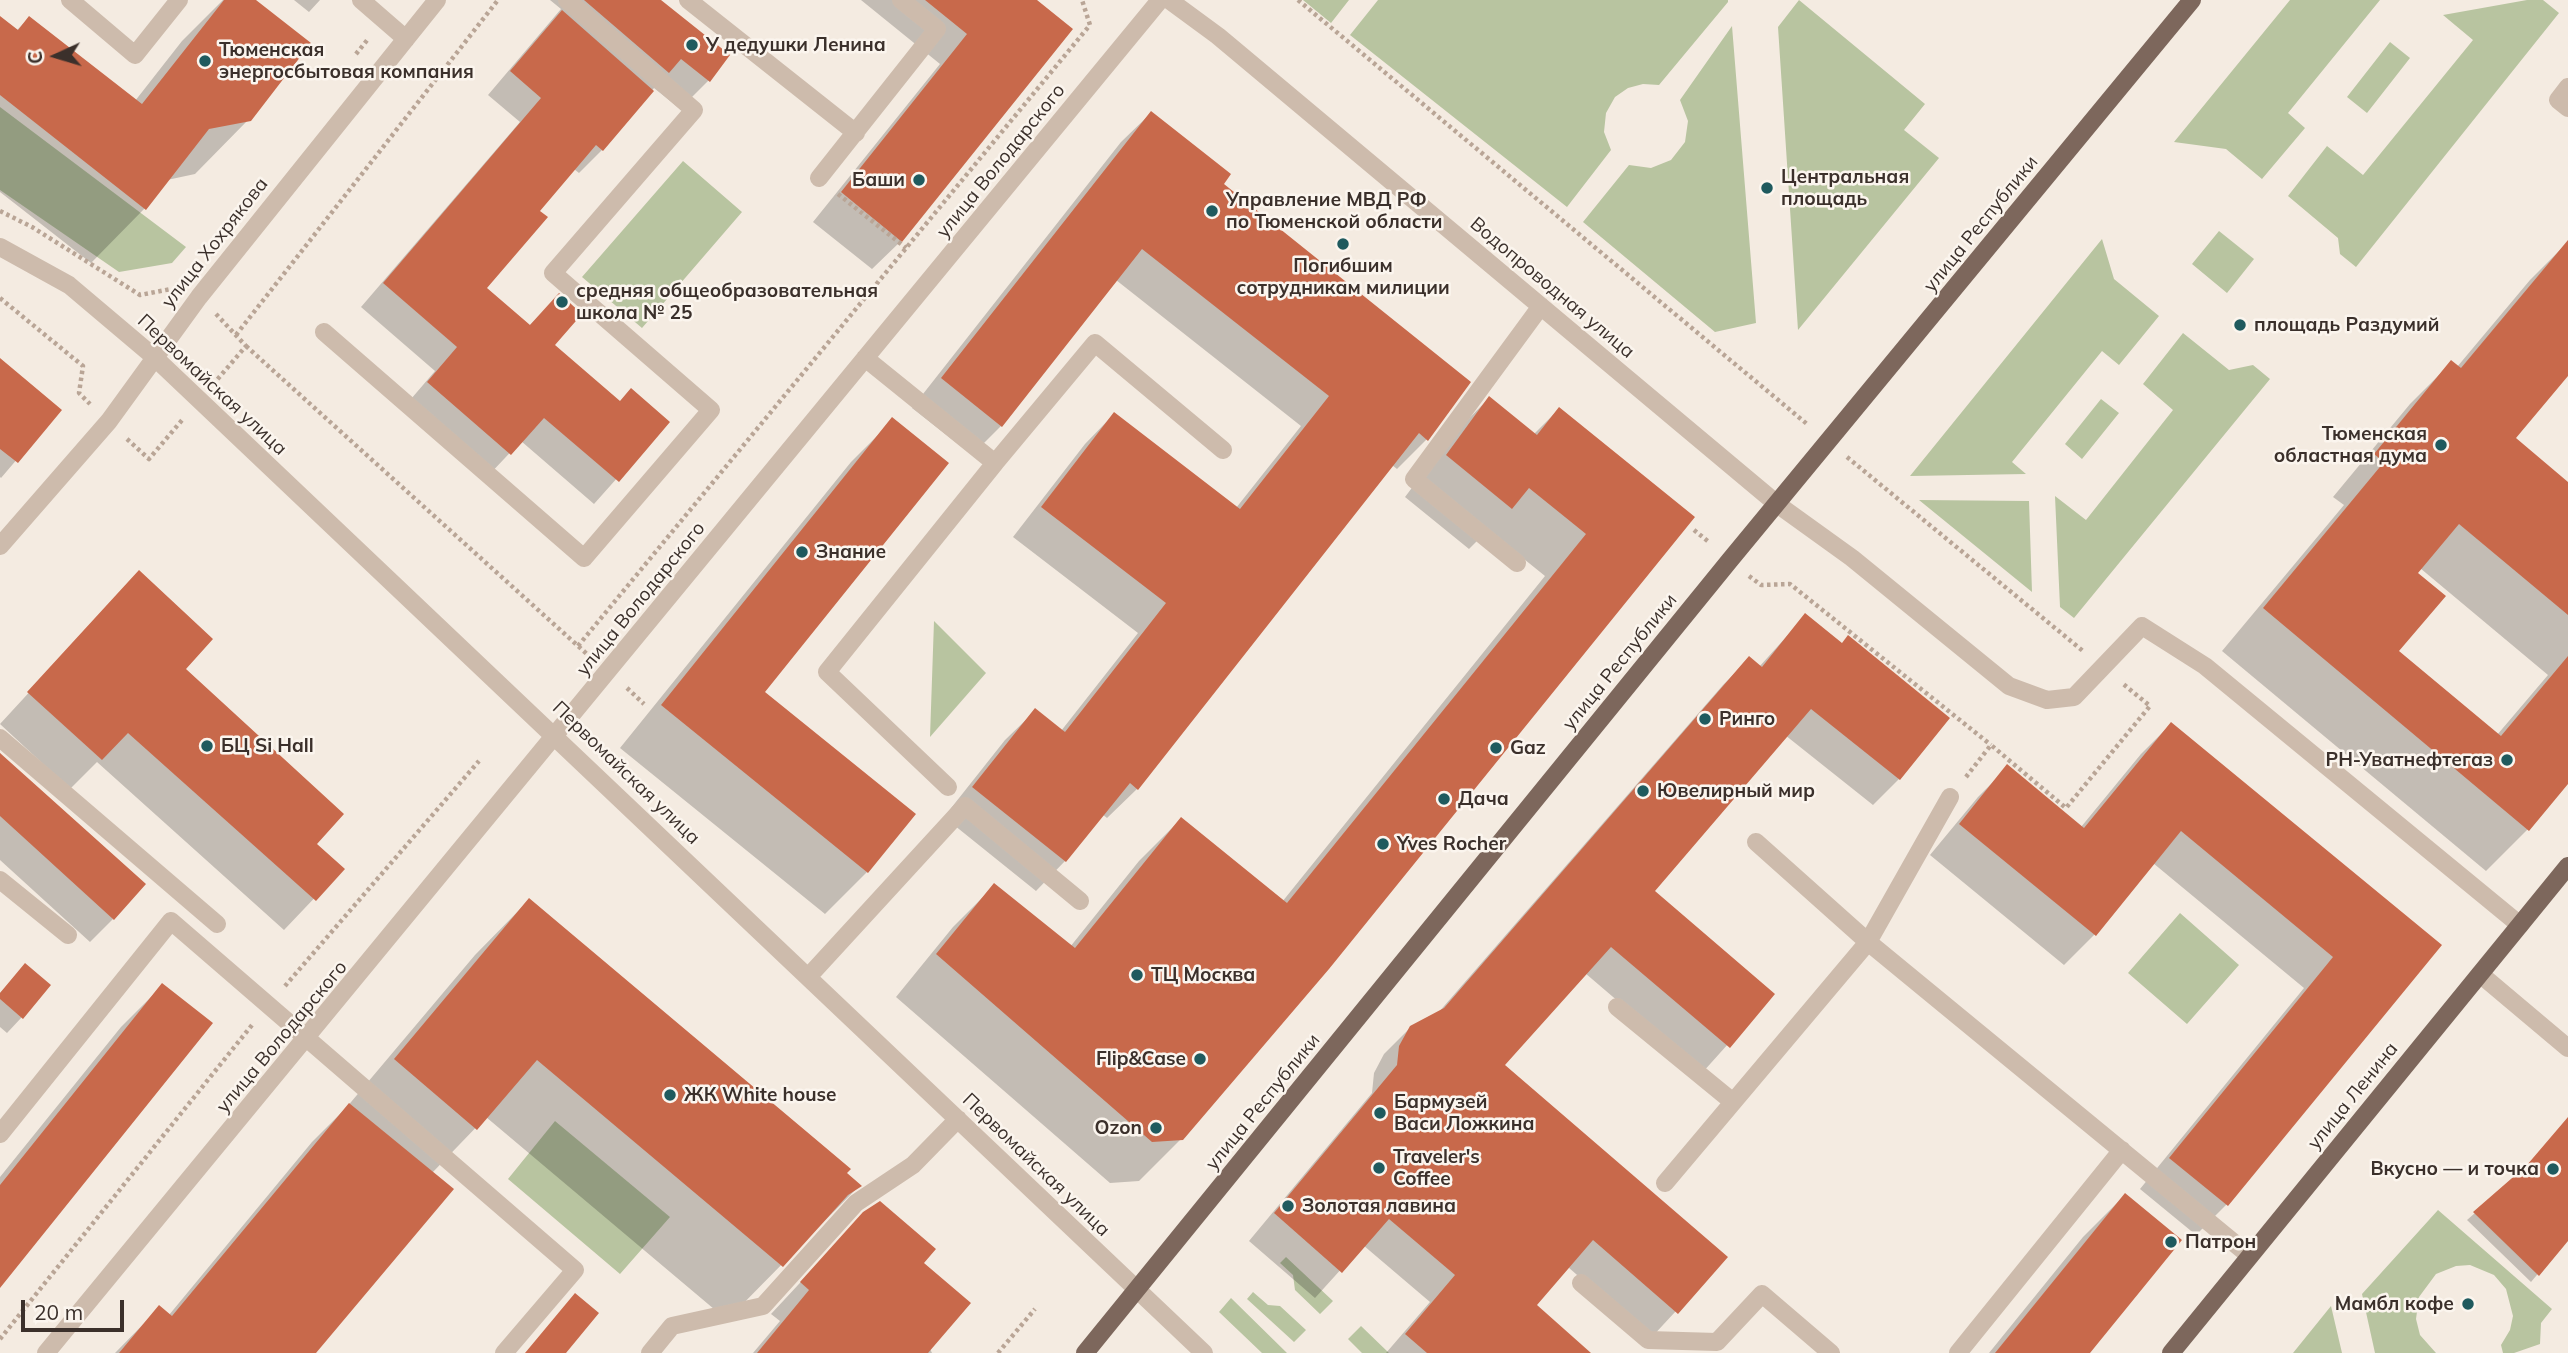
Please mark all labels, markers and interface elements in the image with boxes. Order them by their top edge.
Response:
north arrow [21,21,91,91]
place label: У дедушки Ленина [706,34,886,56]
marker: У дедушки Ленина [684,37,700,53]
place label: Тюменская энергосбытовая компания [219,39,474,83]
text: С [23,50,47,65]
marker: Тюменская энергосбытовая компания [197,53,213,69]
street label: улица Володарского [932,79,1070,243]
street label: улица Республики [1919,151,2043,297]
place label: Центральная площадь [1781,166,1909,210]
place label: Баши [852,169,905,191]
marker: Баши [911,172,927,188]
street label: улица Хохрякова [157,173,273,313]
marker: Центральная площадь [1759,180,1775,196]
place label: Управление МВД РФ по Тюменской области [1226,189,1442,233]
marker: Управление МВД РФ по Тюменской области [1204,203,1220,219]
street label: Водопроводная улица [1465,213,1639,363]
marker: Погибшим сотрудникам милиции [1335,236,1351,252]
place label: Погибшим сотрудникам милиции [1236,255,1450,299]
place label: средняя общеобразовательная школа № 25 [576,280,878,324]
marker: средняя общеобразовательная школа № 25 [554,294,570,310]
street label: Первомайская улица [133,310,291,460]
place label: площадь Раздумий [2254,314,2439,336]
marker: площадь Раздумий [2232,317,2248,333]
place label: Тюменская областная дума [2274,423,2427,467]
marker: Тюменская областная дума [2433,437,2449,453]
street label: улица Володарского [572,517,710,681]
place label: Знание [816,541,886,563]
marker: Знание [794,544,810,560]
street label: улица Республики [1558,589,1682,735]
street label: Первомайская улица [548,697,704,849]
place label: Ринго [1719,708,1775,730]
marker: Ринго [1697,711,1713,727]
place label: БЦ Si Hall [221,735,314,757]
place label: Gaz [1510,737,1546,759]
marker: БЦ Si Hall [199,738,215,754]
marker: Gaz [1488,740,1504,756]
place label: РН-Уватнефтегаз [2325,749,2493,771]
marker: РН-Уватнефтегаз [2499,752,2515,768]
place label: Ювелирный мир [1657,780,1815,802]
marker: Ювелирный мир [1635,783,1651,799]
place label: Дача [1458,788,1509,810]
marker: Дача [1436,791,1452,807]
place label: Yves Rocher [1397,833,1506,855]
marker: Yves Rocher [1375,836,1391,852]
street label: улица Володарского [212,956,352,1118]
place label: ТЦ Москва [1151,964,1255,986]
marker: ТЦ Москва [1129,967,1145,983]
street label: улица Республики [1201,1029,1325,1175]
street label: улица Ленина [2303,1038,2403,1154]
place label: Flip&Case [1096,1048,1186,1070]
marker: Flip&Case [1192,1051,1208,1067]
place label: ЖК White house [684,1084,836,1106]
marker: ЖК White house [662,1087,678,1103]
street label: Первомайская улица [958,1089,1114,1241]
place label: Бармузей Васи Ложкина [1394,1091,1535,1135]
marker: Бармузей Васи Ложкина [1372,1105,1388,1121]
place label: Ozon [1095,1117,1142,1139]
marker: Ozon [1148,1120,1164,1136]
place label: Traveler's Coffee [1393,1146,1480,1190]
place label: Вкусно — и точка [2370,1158,2539,1180]
marker: Traveler's Coffee [1371,1160,1387,1176]
marker: Вкусно — и точка [2545,1161,2561,1177]
place label: Золотая лавина [1302,1195,1456,1217]
marker: Золотая лавина [1280,1198,1296,1214]
place label: Патрон [2185,1231,2256,1253]
marker: Патрон [2163,1234,2179,1250]
scale bar [24,1286,128,1330]
place label: Мамбл кофе [2335,1293,2454,1315]
marker: Мамбл кофе [2460,1296,2476,1312]
text: 20 m [34,1299,83,1325]

